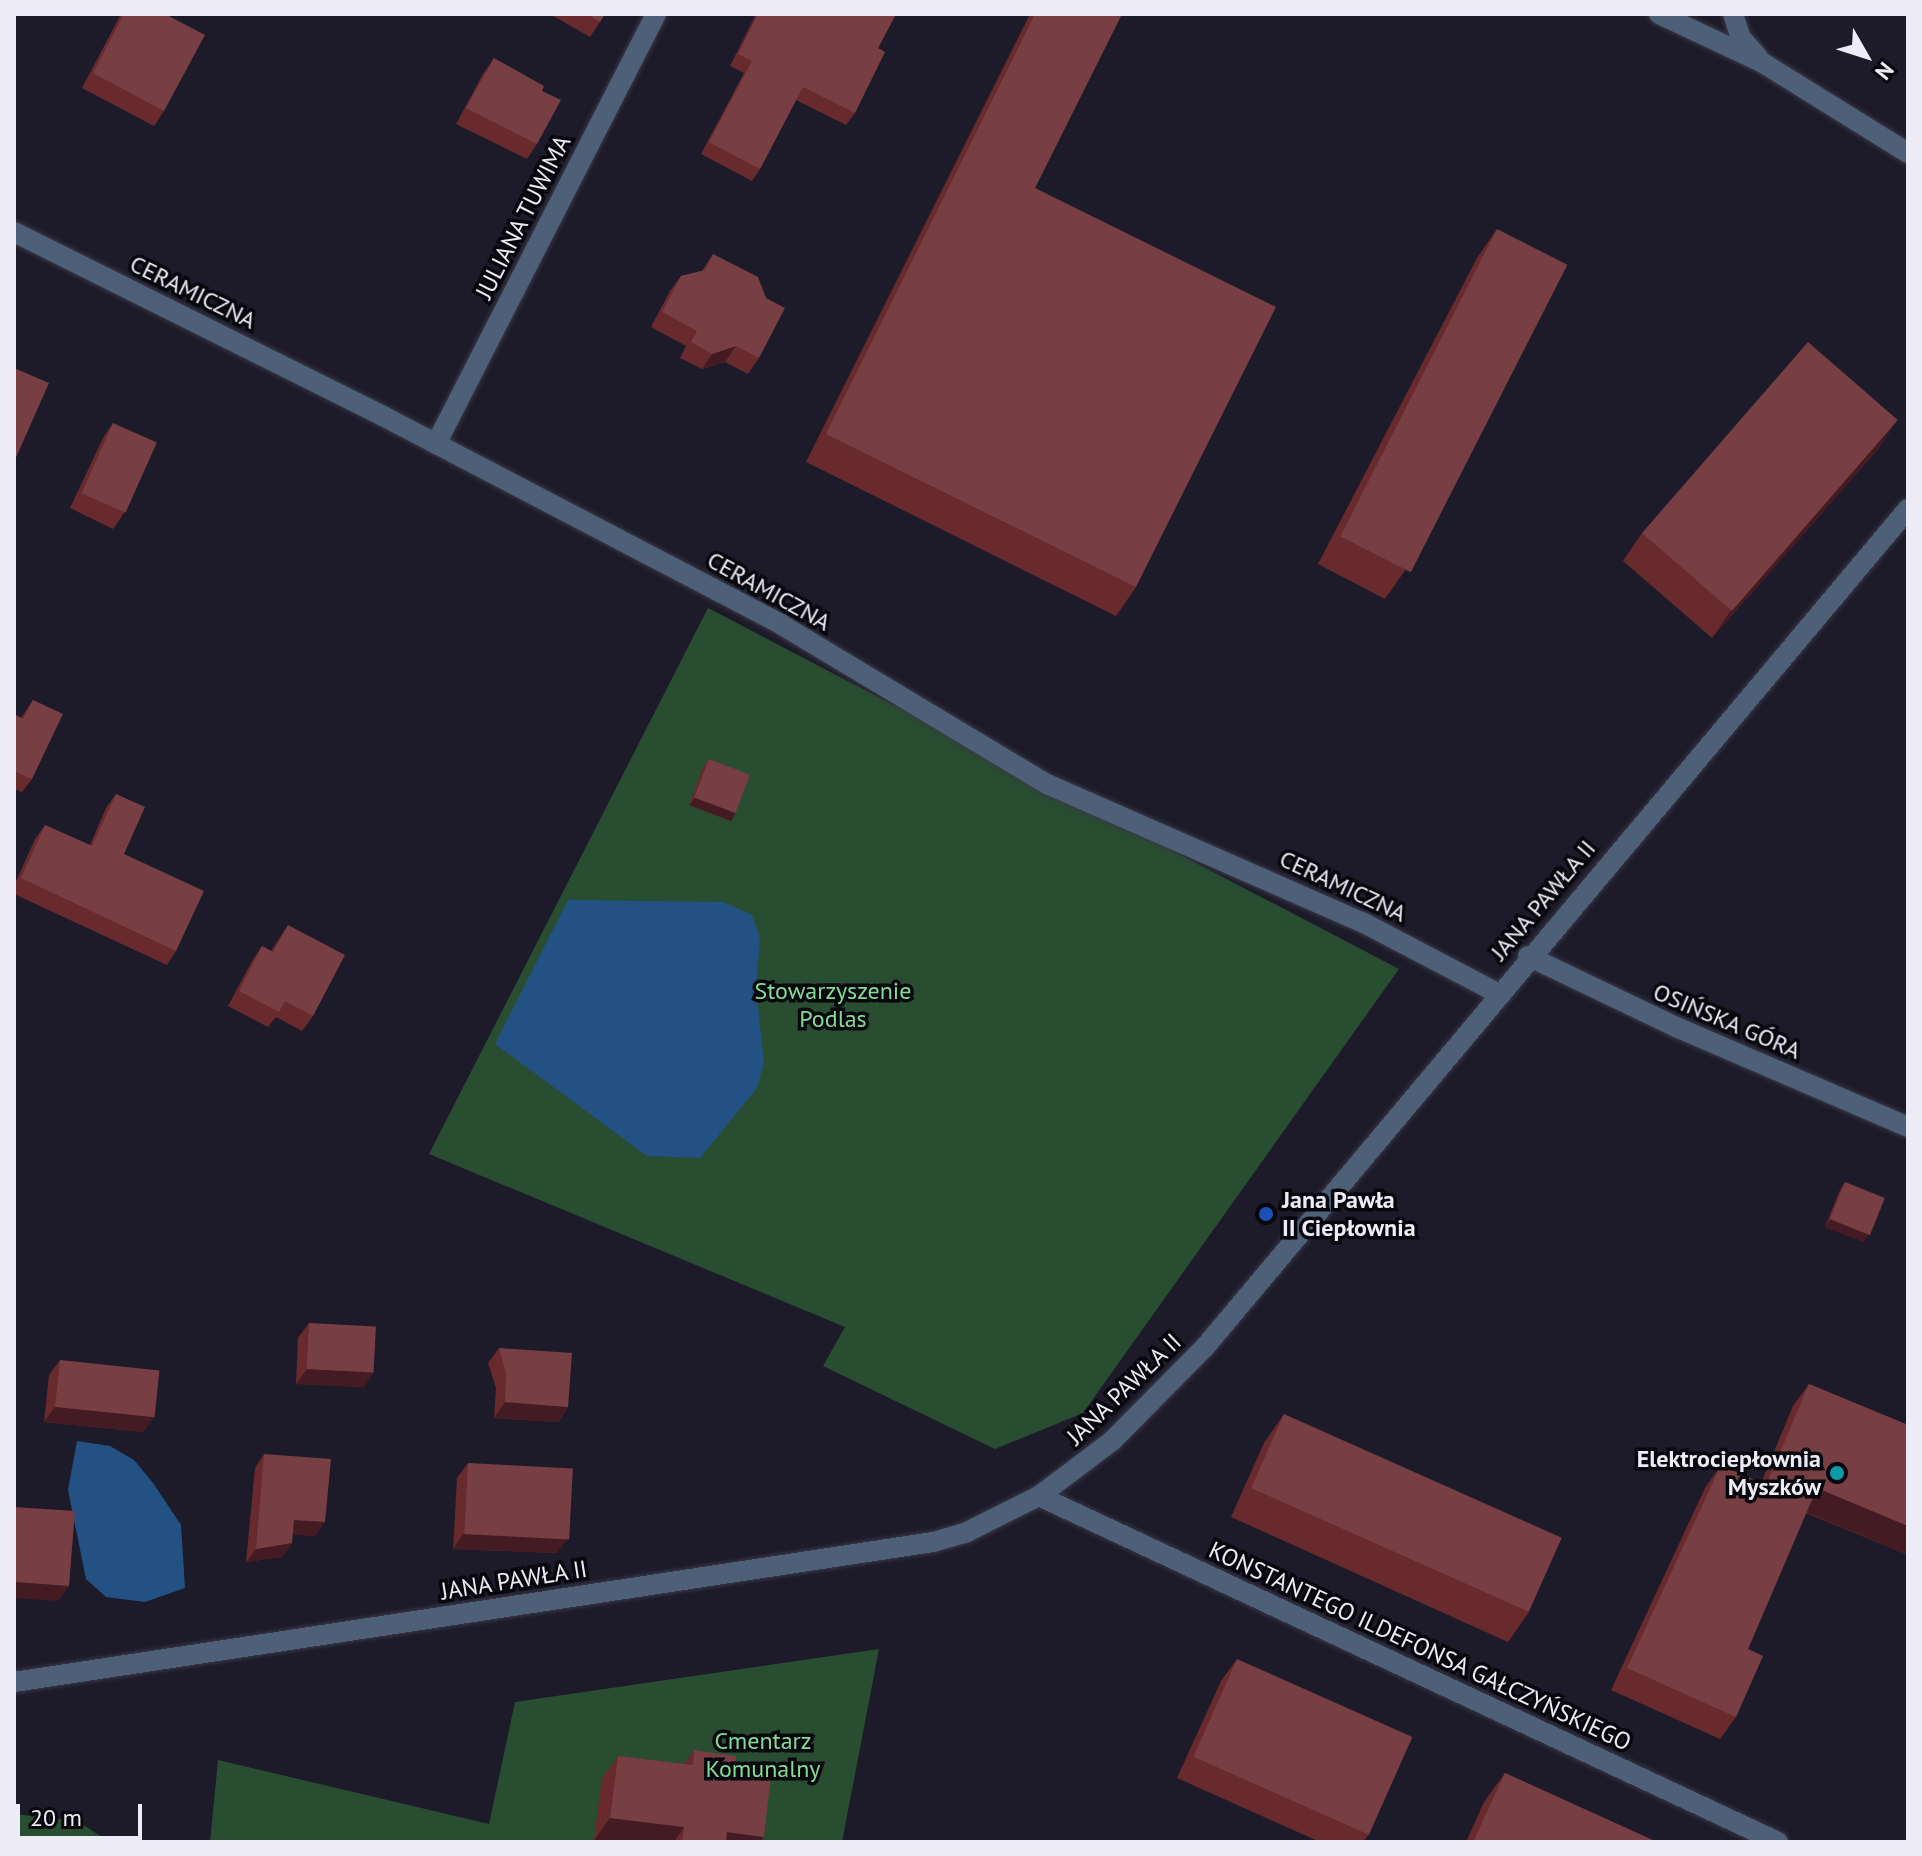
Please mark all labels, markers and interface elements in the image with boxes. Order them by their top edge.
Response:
north arrow [1826,16,1906,96]
text: N [1869,57,1900,86]
street label: JULIANA TUWIMA [469,130,577,304]
street label: CERAMICZNA [125,249,261,335]
street label: CERAMICZNA [702,545,836,637]
street label: JANA PAWŁA II [1484,833,1602,967]
street label: CERAMICZNA [1275,844,1411,928]
park label: Stowarzyszenie Podlas [755,977,911,1033]
street label: OSIŃSKA GÓRA [1649,977,1805,1065]
place label: Jana Pawła II Ciepłownia [1282,1186,1416,1242]
marker: Jana Pawła II Ciepłownia [1257,1205,1275,1223]
street label: JANA PAWŁA II [1060,1327,1188,1451]
place label: Elektrociepłownia Myszków [1637,1445,1821,1501]
marker: Elektrociepłownia Myszków [1828,1464,1846,1482]
street label: KONSTANTEGO ILDEFONSA GAŁCZYŃSKIEGO [1204,1535,1636,1757]
street label: JANA PAWŁA II [438,1554,590,1606]
park label: Cmentarz Komunalny [705,1727,821,1783]
scale bar [20,1788,146,1838]
text: 20 m [30,1802,82,1833]

